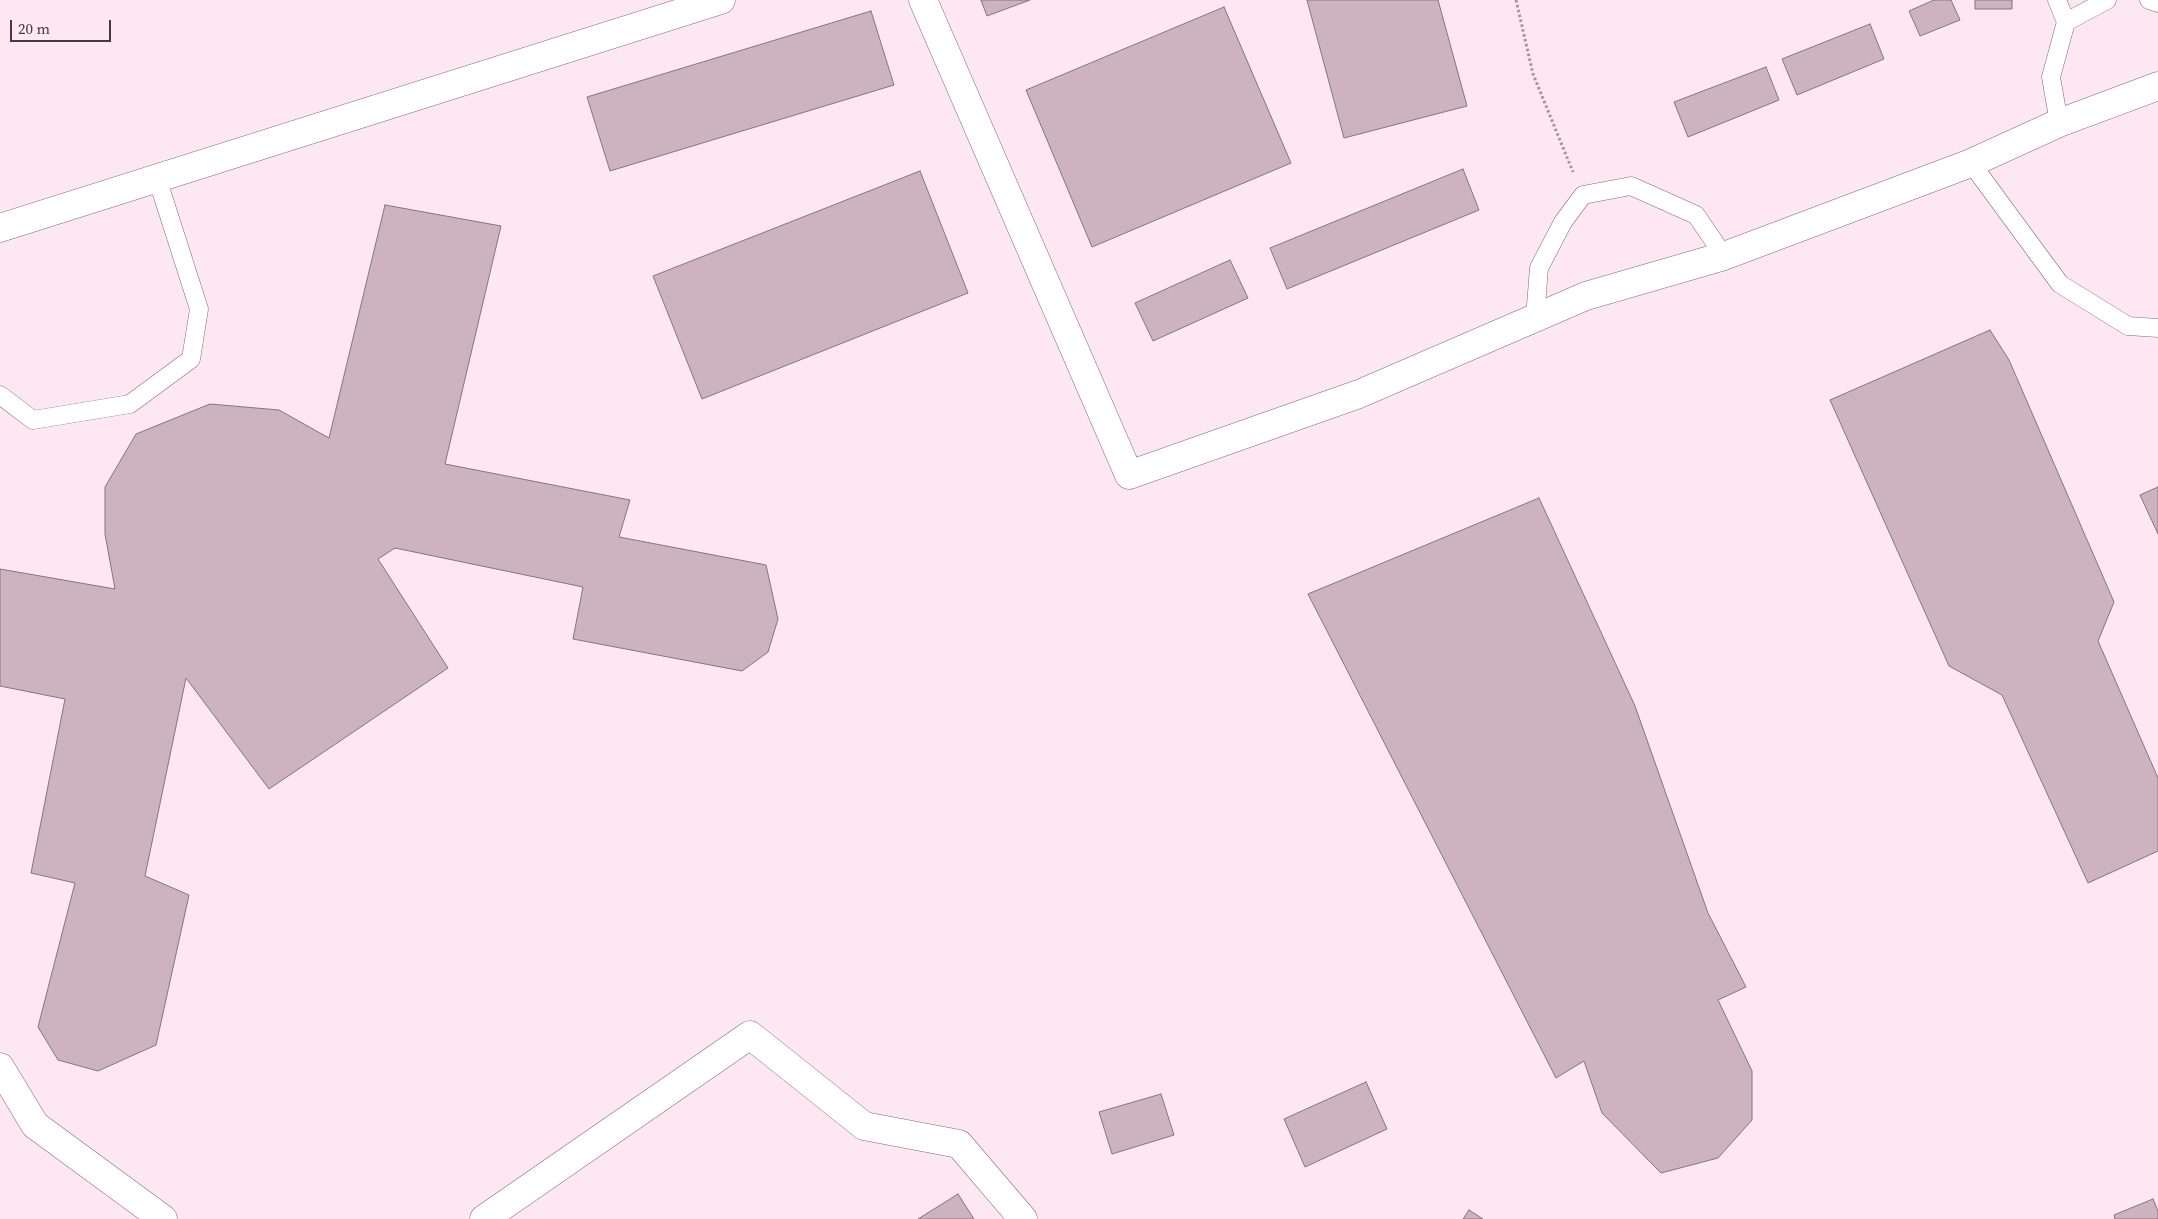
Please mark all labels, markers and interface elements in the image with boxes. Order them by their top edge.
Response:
scale bar [12,10,114,42]
text: 20 m [18,18,50,39]

